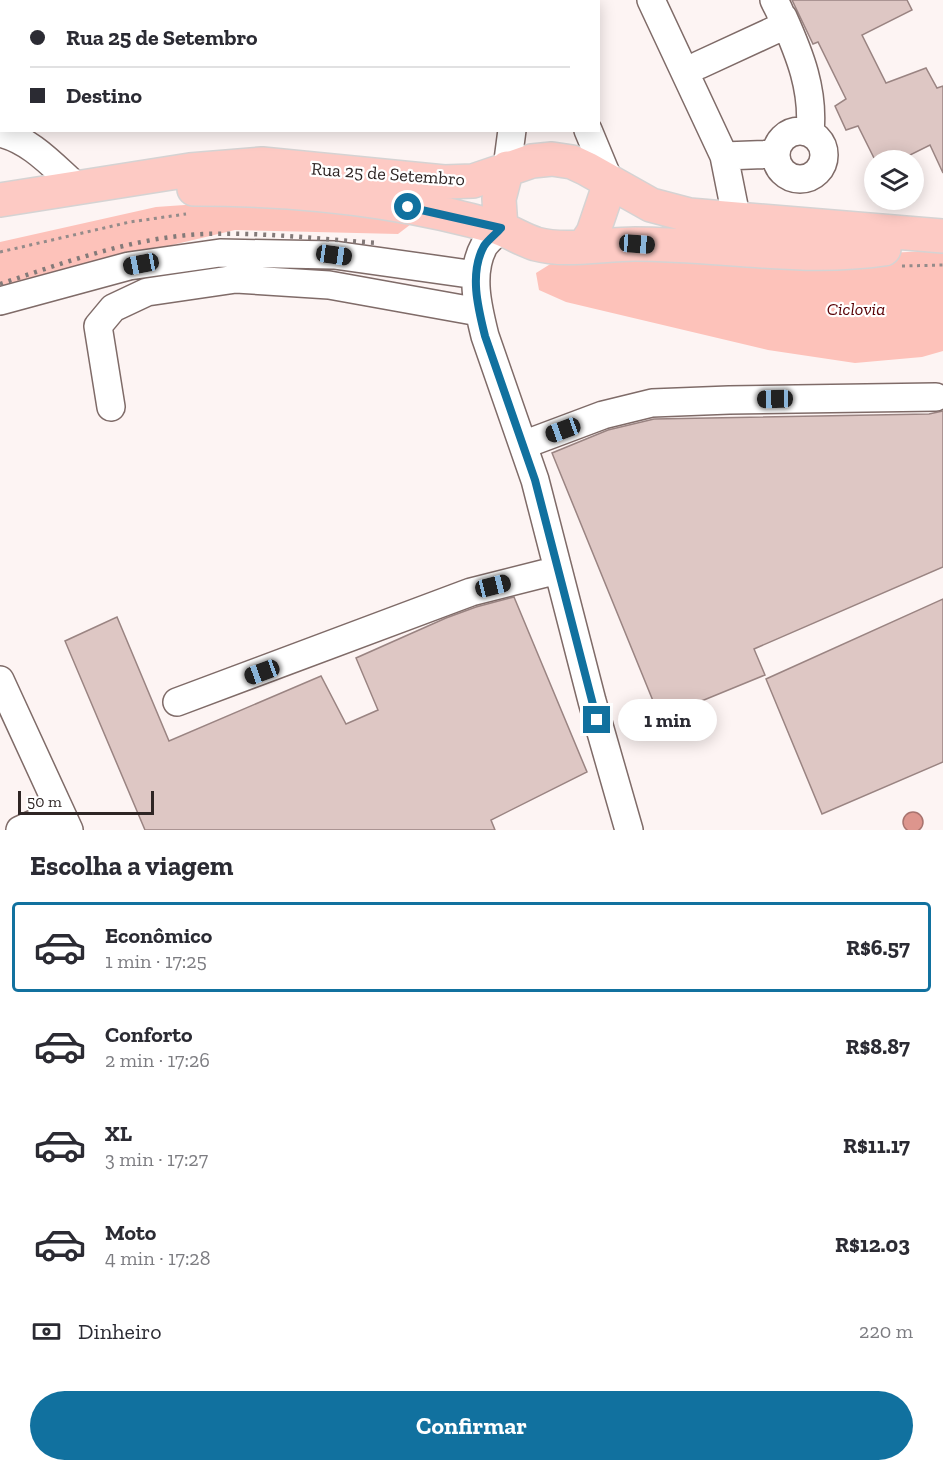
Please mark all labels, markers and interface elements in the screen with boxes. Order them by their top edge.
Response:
text: Rua 25 de Setembro [66,24,258,51]
text: Destino [66,82,142,109]
map controls [864,150,924,210]
button: layers [864,150,924,210]
street label: Rua 25 de Setembro [310,158,466,190]
route start [394,193,421,220]
car [618,234,656,254]
car [315,244,353,266]
car [122,252,160,276]
park label: Ciclovia [827,298,885,320]
car [757,390,793,408]
car [543,415,583,445]
car [473,573,513,599]
car [242,657,282,687]
callout: 1 min [618,699,717,741]
route end [583,706,610,733]
text: 1 min [644,708,691,732]
scale bar [18,788,154,816]
text: 50 m [27,792,62,811]
text: Escolha a viagem [30,850,233,882]
icon: car [33,920,87,974]
text: Econômico [105,922,212,949]
text: R$6.57 [846,934,910,961]
text: 1 min · 17:25 [105,949,207,973]
icon: car [33,1019,87,1073]
text: Conforto [105,1021,193,1048]
text: R$8.87 [846,1033,910,1060]
text: 2 min · 17:26 [105,1048,210,1072]
icon: car [33,1118,87,1172]
text: XL [105,1120,132,1147]
text: R$11.17 [843,1132,910,1159]
text: 3 min · 17:27 [105,1147,208,1171]
icon: car [33,1217,87,1271]
text: Moto [105,1219,156,1246]
text: R$12.03 [835,1231,910,1258]
text: 4 min · 17:28 [105,1246,210,1270]
icon: cash [30,1315,63,1348]
text: Dinheiro [78,1318,162,1345]
text: 220 m [859,1319,913,1343]
button: Confirmar [30,1391,913,1460]

